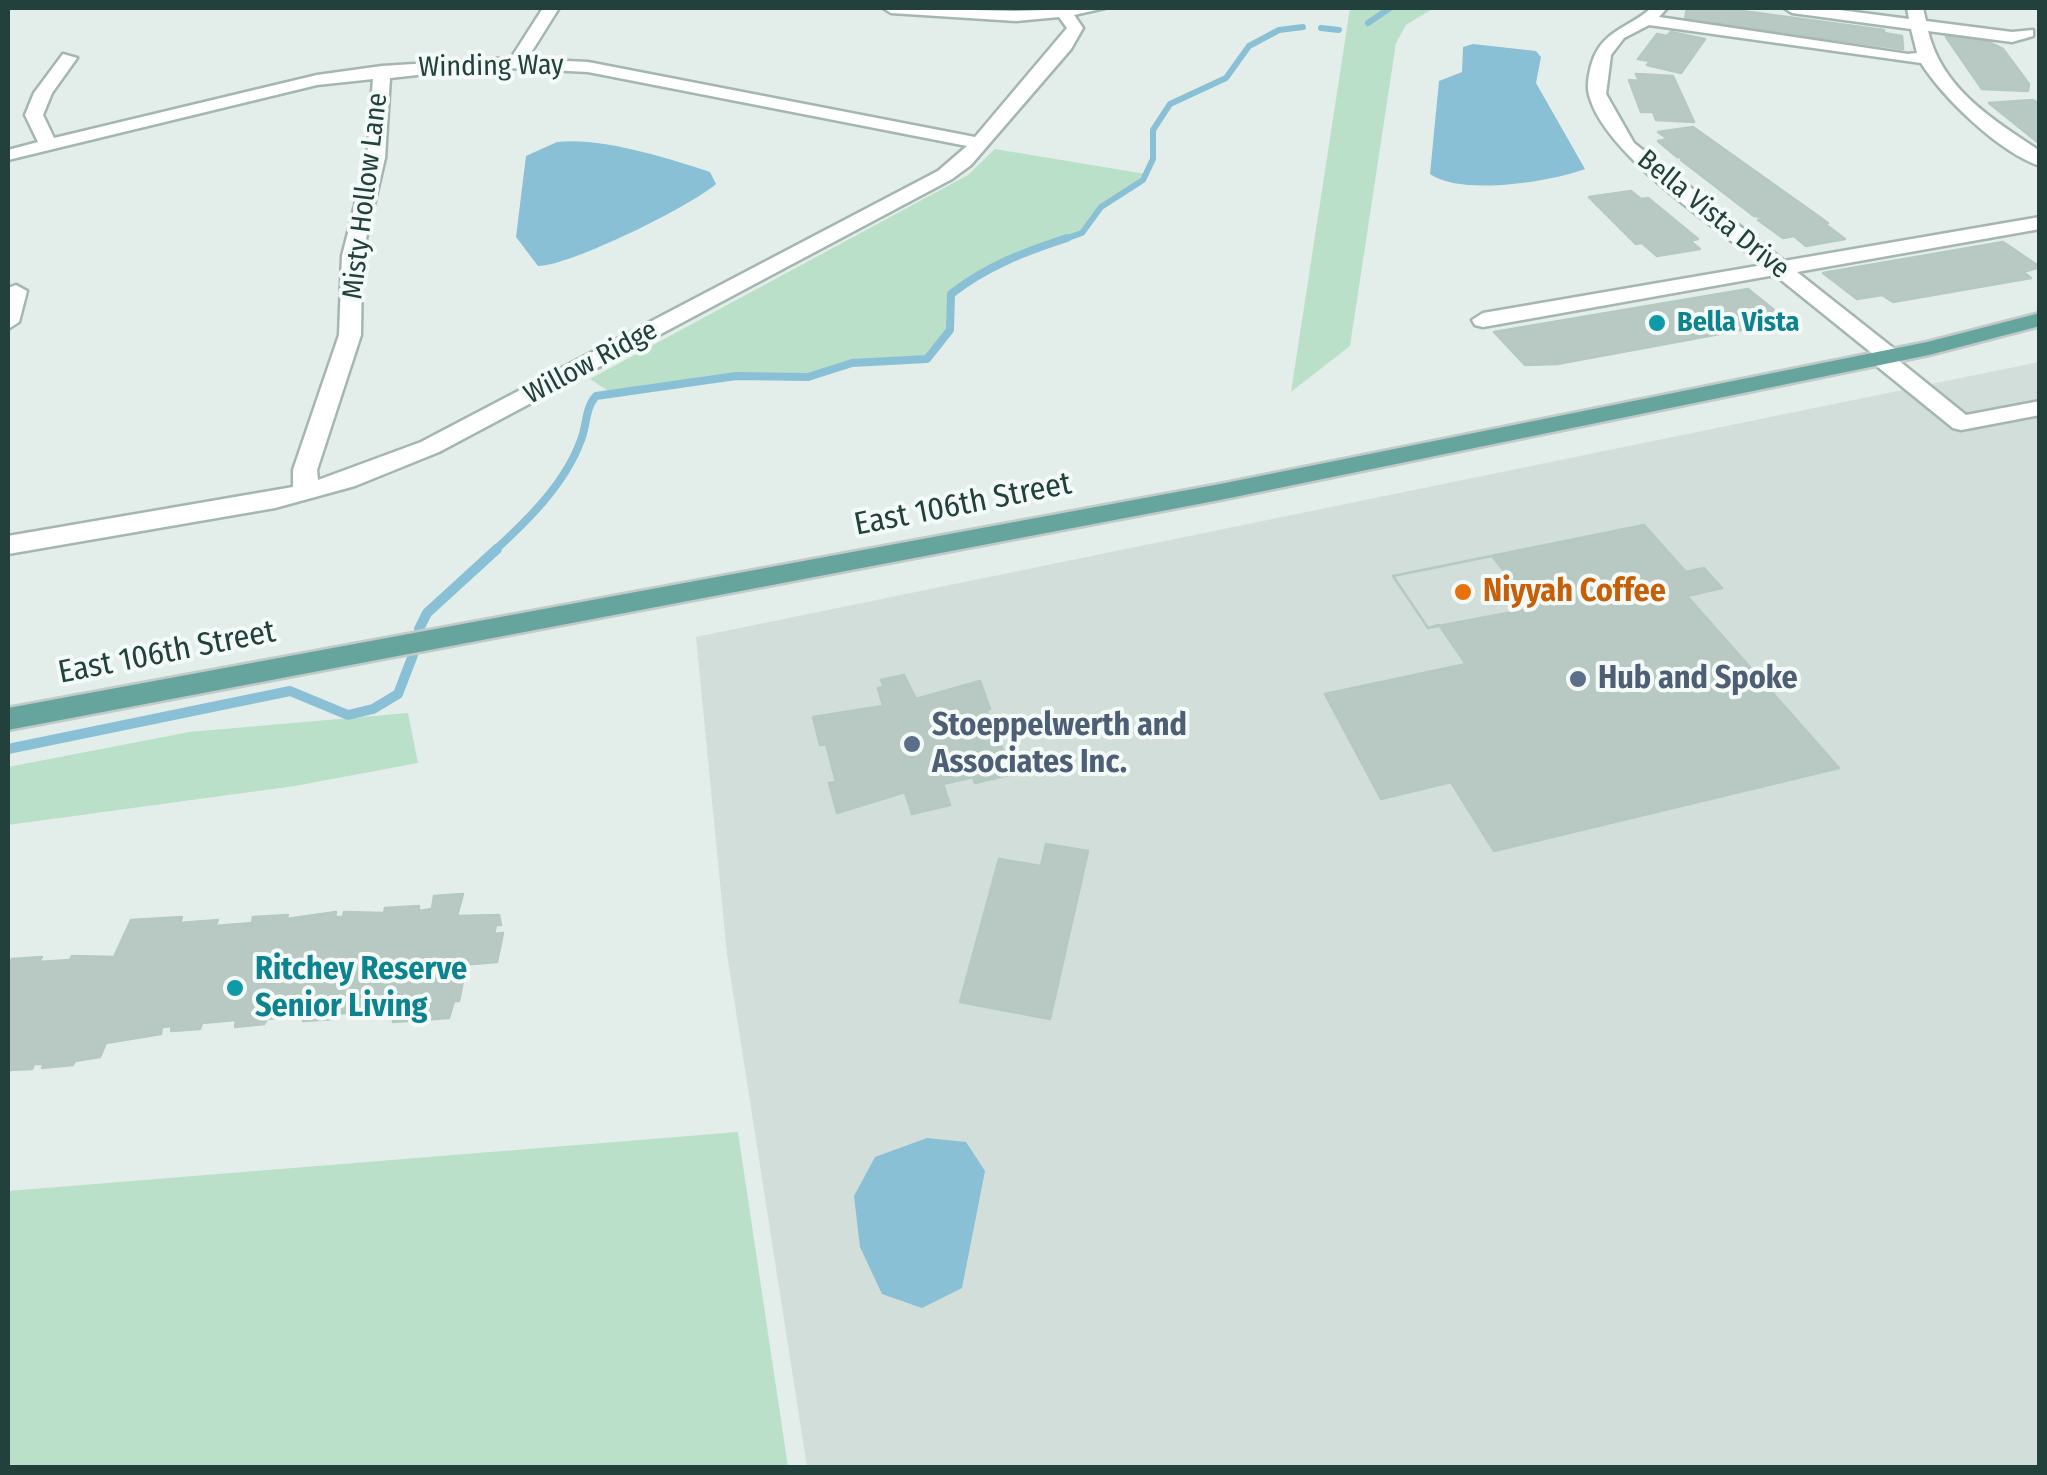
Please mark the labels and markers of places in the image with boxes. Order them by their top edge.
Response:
place label: Bella Vista [1677,306,1799,340]
marker: Bella Vista [1646,312,1668,334]
place label: Niyyah Coffee [1483,573,1666,611]
marker: Niyyah Coffee [1452,581,1474,603]
place label: Hub and Spoke [1598,660,1798,698]
marker: Hub and Spoke [1567,668,1589,690]
place label: Stoeppelwerth and Associates Inc. [932,707,1187,782]
marker: Stoeppelwerth and Associates Inc. [901,733,923,755]
place label: Ritchey Reserve Senior Living [255,951,467,1026]
marker: Ritchey Reserve Senior Living [224,977,246,999]

